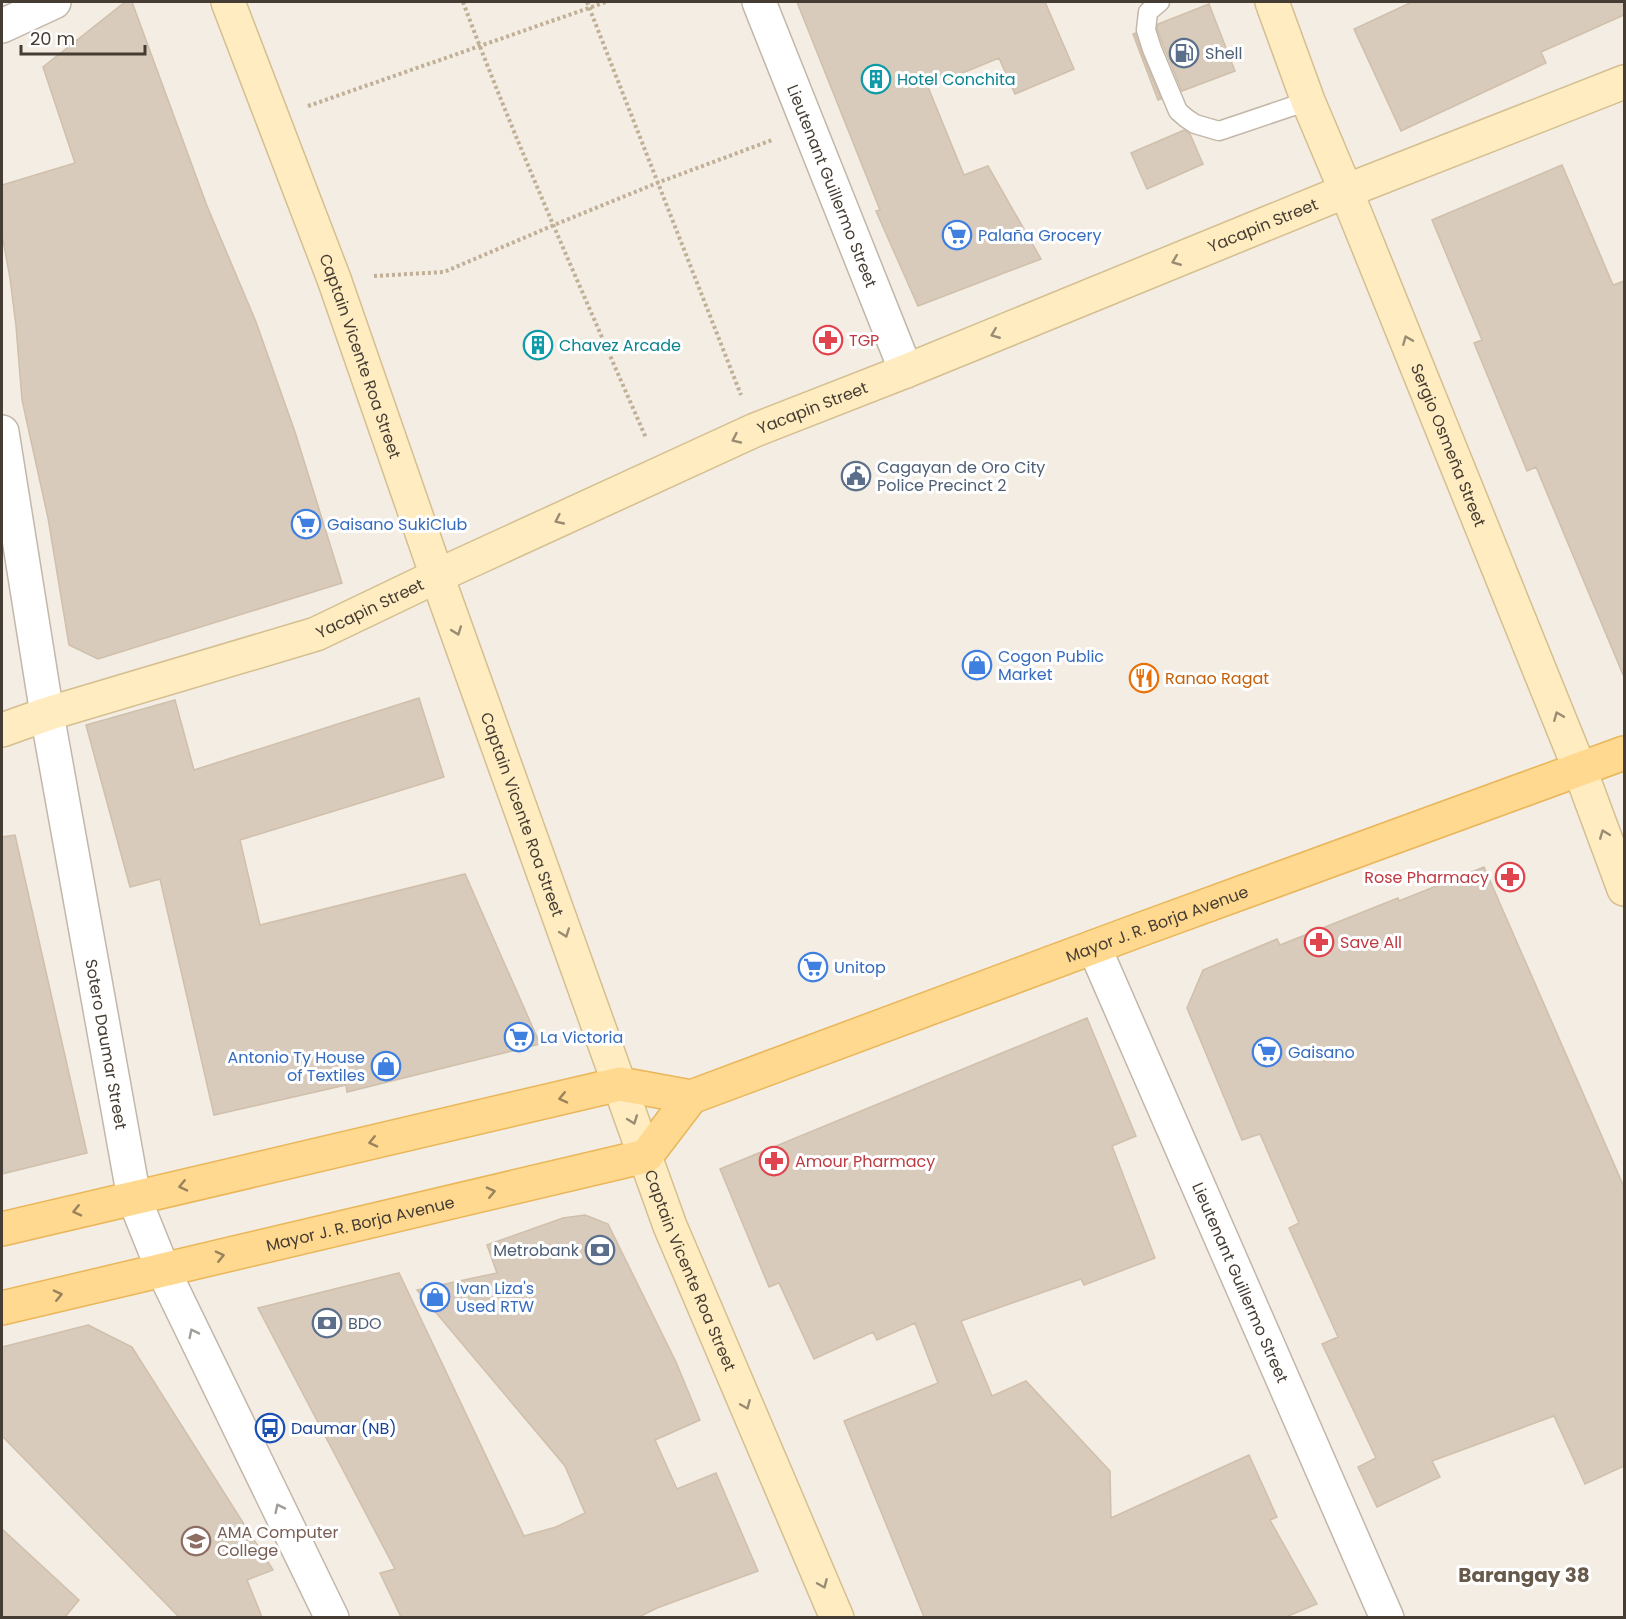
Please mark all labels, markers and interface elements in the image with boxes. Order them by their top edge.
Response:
scale bar [21,18,146,56]
text: 20 m [30,26,75,51]
fuel station icon: Shell [1168,37,1200,69]
place label: Shell [1205,42,1242,65]
building icon: Hotel Conchita [860,63,892,95]
place label: Hotel Conchita [897,68,1016,91]
street label: Lieutenant Guillermo Street [782,81,883,291]
street label: Yacapin Street [1204,192,1321,258]
supermarket icon: Palaña Grocery [941,219,973,251]
place label: Palaña Grocery [978,224,1101,247]
street label: Captain Vicente Roa Street [314,250,407,462]
one-way arrow [1171,254,1182,266]
pharmacy icon: TGP [812,324,844,356]
one-way arrow [990,327,1001,339]
building icon: Chavez Arcade [522,329,554,361]
place label: TGP [849,329,879,352]
place label: Chavez Arcade [559,334,681,357]
one-way arrow [1401,336,1414,346]
street label: Sergio Osmeña Street [1405,360,1492,530]
street label: Yacapin Street [754,376,871,440]
one-way arrow [732,431,743,443]
place label: Cagayan de Oro City Police Precinct 2 [877,456,1045,497]
public building icon: Cagayan de Oro City Police Precinct 2 [840,460,872,492]
supermarket icon: Gaisano SukiClub [290,508,322,540]
place label: Gaisano SukiClub [327,513,467,536]
one-way arrow [555,513,566,525]
street label: Yacapin Street [312,573,428,644]
one-way arrow [449,625,462,636]
place label: Cogon Public Market [998,645,1104,686]
shop icon: Cogon Public Market [961,649,993,681]
restaurant icon: Ranao Ragat [1128,662,1160,694]
place label: Ranao Ragat [1165,667,1269,690]
street label: Captain Vicente Roa Street [475,709,570,920]
one-way arrow [1553,711,1565,722]
one-way arrow [1599,830,1611,841]
pharmacy icon: Rose Pharmacy [1494,861,1526,893]
place label: Rose Pharmacy [1364,866,1489,889]
street label: Mayor J. R. Borja Avenue [1062,880,1251,968]
pharmacy icon: Save All [1303,926,1335,958]
one-way arrow [558,927,571,938]
place label: Save All [1340,931,1402,954]
supermarket icon: Unitop [797,951,829,983]
place label: Unitop [834,956,886,979]
street label: Sotero Daumar Street [80,957,133,1131]
supermarket icon: La Victoria [503,1021,535,1053]
place label: La Victoria [540,1026,623,1049]
supermarket icon: Gaisano [1251,1036,1283,1068]
place label: Gaisano [1288,1041,1355,1064]
place label: Antonio Ty House of Textiles [227,1046,365,1087]
shop icon: Antonio Ty House of Textiles [370,1050,402,1082]
one-way arrow [558,1090,568,1103]
one-way arrow [625,1114,638,1125]
one-way arrow [368,1135,378,1148]
pharmacy icon: Amour Pharmacy [758,1145,790,1177]
place label: Amour Pharmacy [795,1150,935,1173]
street label: Captain Vicente Roa Street [639,1166,742,1375]
one-way arrow [178,1179,188,1192]
street label: Lieutenant Guillermo Street [1187,1179,1294,1386]
one-way arrow [486,1186,496,1199]
street label: Mayor J. R. Borja Avenue [264,1190,457,1257]
one-way arrow [72,1204,82,1217]
bank icon: Metrobank [584,1234,616,1266]
place label: Metrobank [493,1239,580,1262]
one-way arrow [215,1250,225,1263]
place label: Ivan Liza's Used RTW [456,1277,535,1318]
shop icon: Ivan Liza's Used RTW [419,1281,451,1313]
one-way arrow [53,1289,63,1302]
bank icon: BDO [311,1307,343,1339]
place label: BDO [348,1312,382,1335]
one-way arrow [189,1328,201,1339]
one-way arrow [739,1398,751,1409]
bus stop icon: Daumar (NB) [254,1412,286,1444]
place label: Daumar (NB) [291,1417,397,1440]
one-way arrow [274,1504,286,1515]
place label: AMA Computer College [217,1521,338,1562]
school or university icon: AMA Computer College [180,1525,212,1557]
district label: Barangay 38 [1458,1561,1590,1589]
one-way arrow [816,1578,828,1589]

